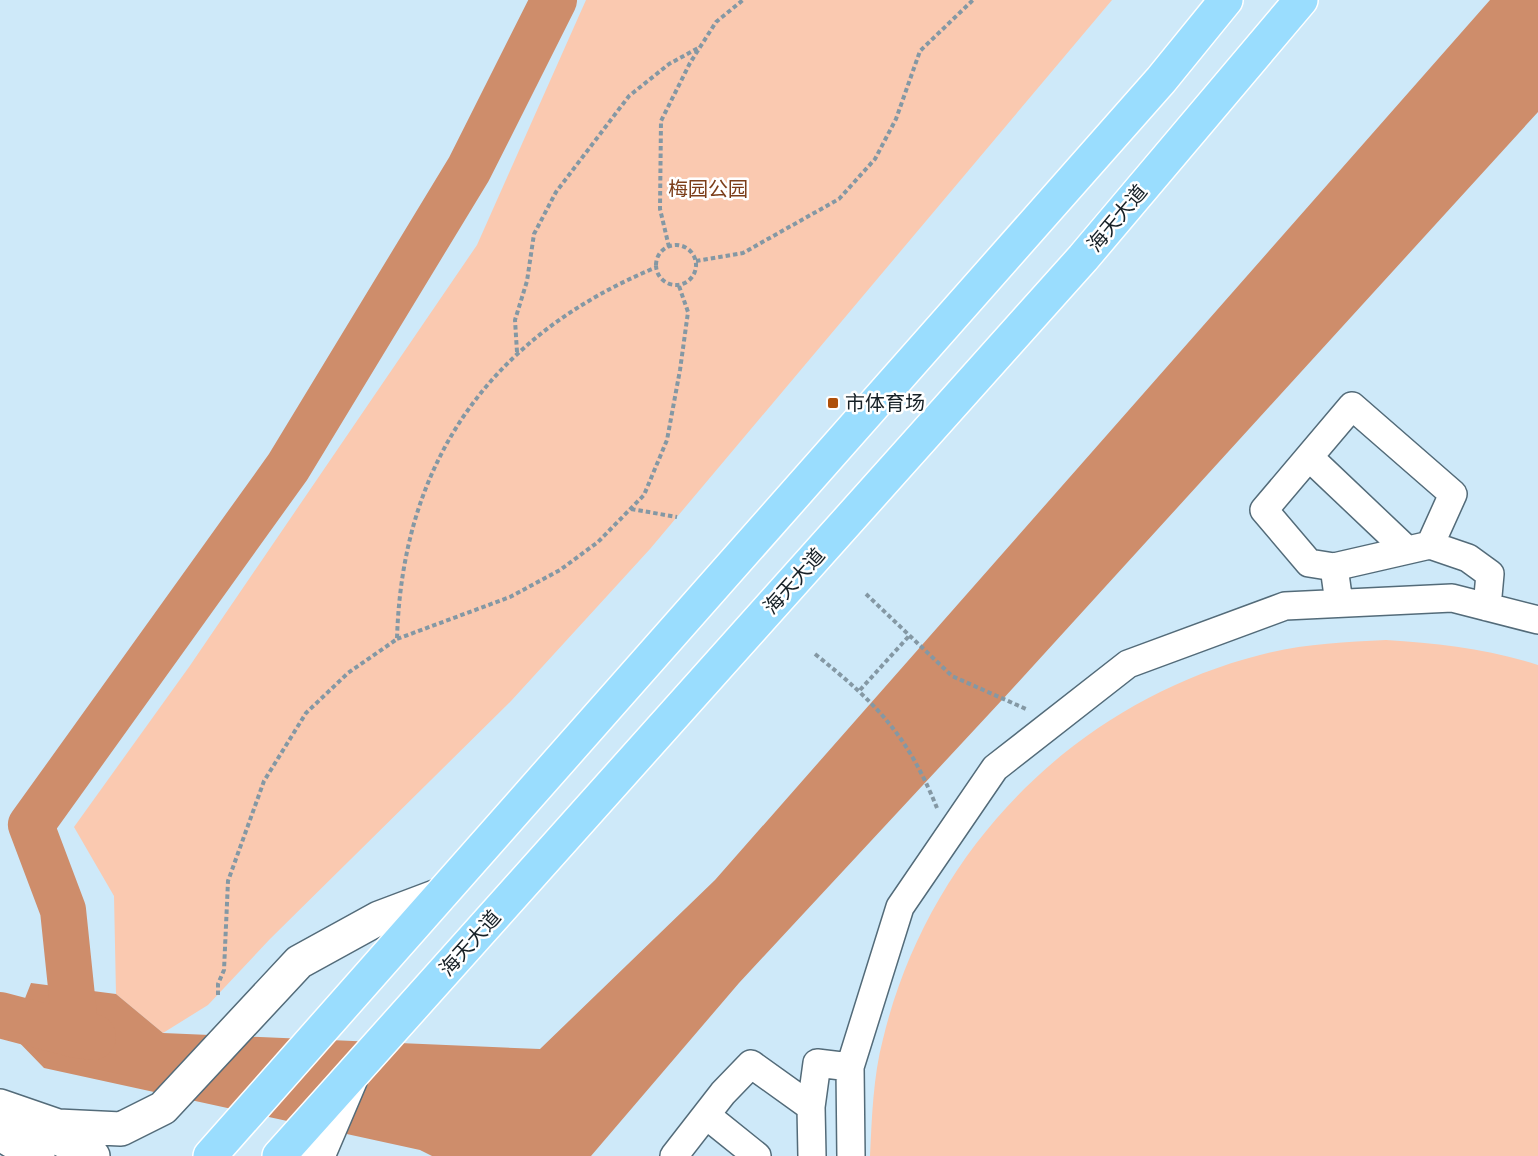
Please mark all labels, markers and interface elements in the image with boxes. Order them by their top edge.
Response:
park label: 梅园公园 [668,177,748,201]
street label: 海天大道 [1082,180,1152,256]
place label: 市体育场 [845,391,925,415]
marker: 市体育场 [826,396,840,410]
street label: 海天大道 [758,543,830,619]
street label: 海天大道 [434,905,506,981]

